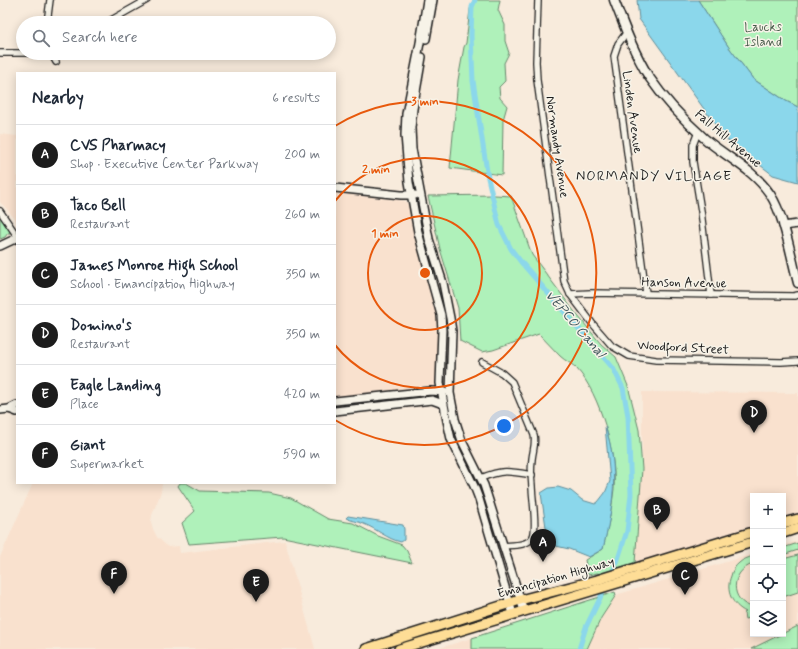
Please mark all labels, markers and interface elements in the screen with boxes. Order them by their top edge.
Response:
search box [16,16,336,60]
park label: Laucks Island [744,19,782,51]
icon: search [30,27,52,49]
text: Search here [62,28,138,48]
street label: Linden Avenue [618,70,646,154]
text: Nearby [32,87,84,109]
text: 6 results [272,90,320,107]
text: 3 min [411,94,439,110]
street label: Normandy Avenue [541,95,573,199]
street label: Fall Hill Avenue [691,106,765,172]
text: CVS Pharmacy [70,136,166,156]
text: A [41,146,49,163]
text: 200 m [285,146,320,163]
text: Shop · Executive Center Parkway [70,156,258,173]
text: 2 min [362,162,390,178]
district label: NORMANDY VILLAGE [576,167,732,185]
text: Taco Bell [70,196,126,216]
text: B [41,206,49,223]
text: 260 m [285,206,320,223]
text: Restaurant [70,216,130,233]
text: 1 min [371,226,399,242]
text: James Monroe High School [70,256,238,276]
text: C [40,266,50,283]
text: 350 m [286,266,320,283]
centre of rings [418,266,432,280]
street label: Hanson Avenue [641,274,727,292]
text: School · Emancipation Highway [70,276,235,293]
water label: VEPCO Canal [541,287,611,363]
text: Domino's [70,316,132,336]
text: D [41,326,49,343]
text: 350 m [286,326,320,343]
text: Restaurant [70,336,130,353]
street label: Woodford Street [637,337,729,361]
text: Eagle Landing [70,376,161,396]
text: E [41,386,49,403]
text: 420 m [284,386,320,403]
text: Place [70,396,99,413]
pin: D [741,400,767,433]
your location [494,416,514,436]
text: Giant [70,436,106,456]
text: F [42,446,48,463]
text: 590 m [283,446,320,463]
text: Supermarket [70,456,144,473]
map controls [750,493,786,637]
button: + [750,493,786,529]
pin: B [644,497,670,530]
pin: A [530,529,556,562]
button: − [750,529,786,565]
street label: Emancipation Highway [496,553,617,604]
pin: F [101,561,127,594]
pin: C [672,562,698,595]
button: locate [750,565,786,601]
pin: E [243,569,269,602]
button: layers [750,601,786,637]

